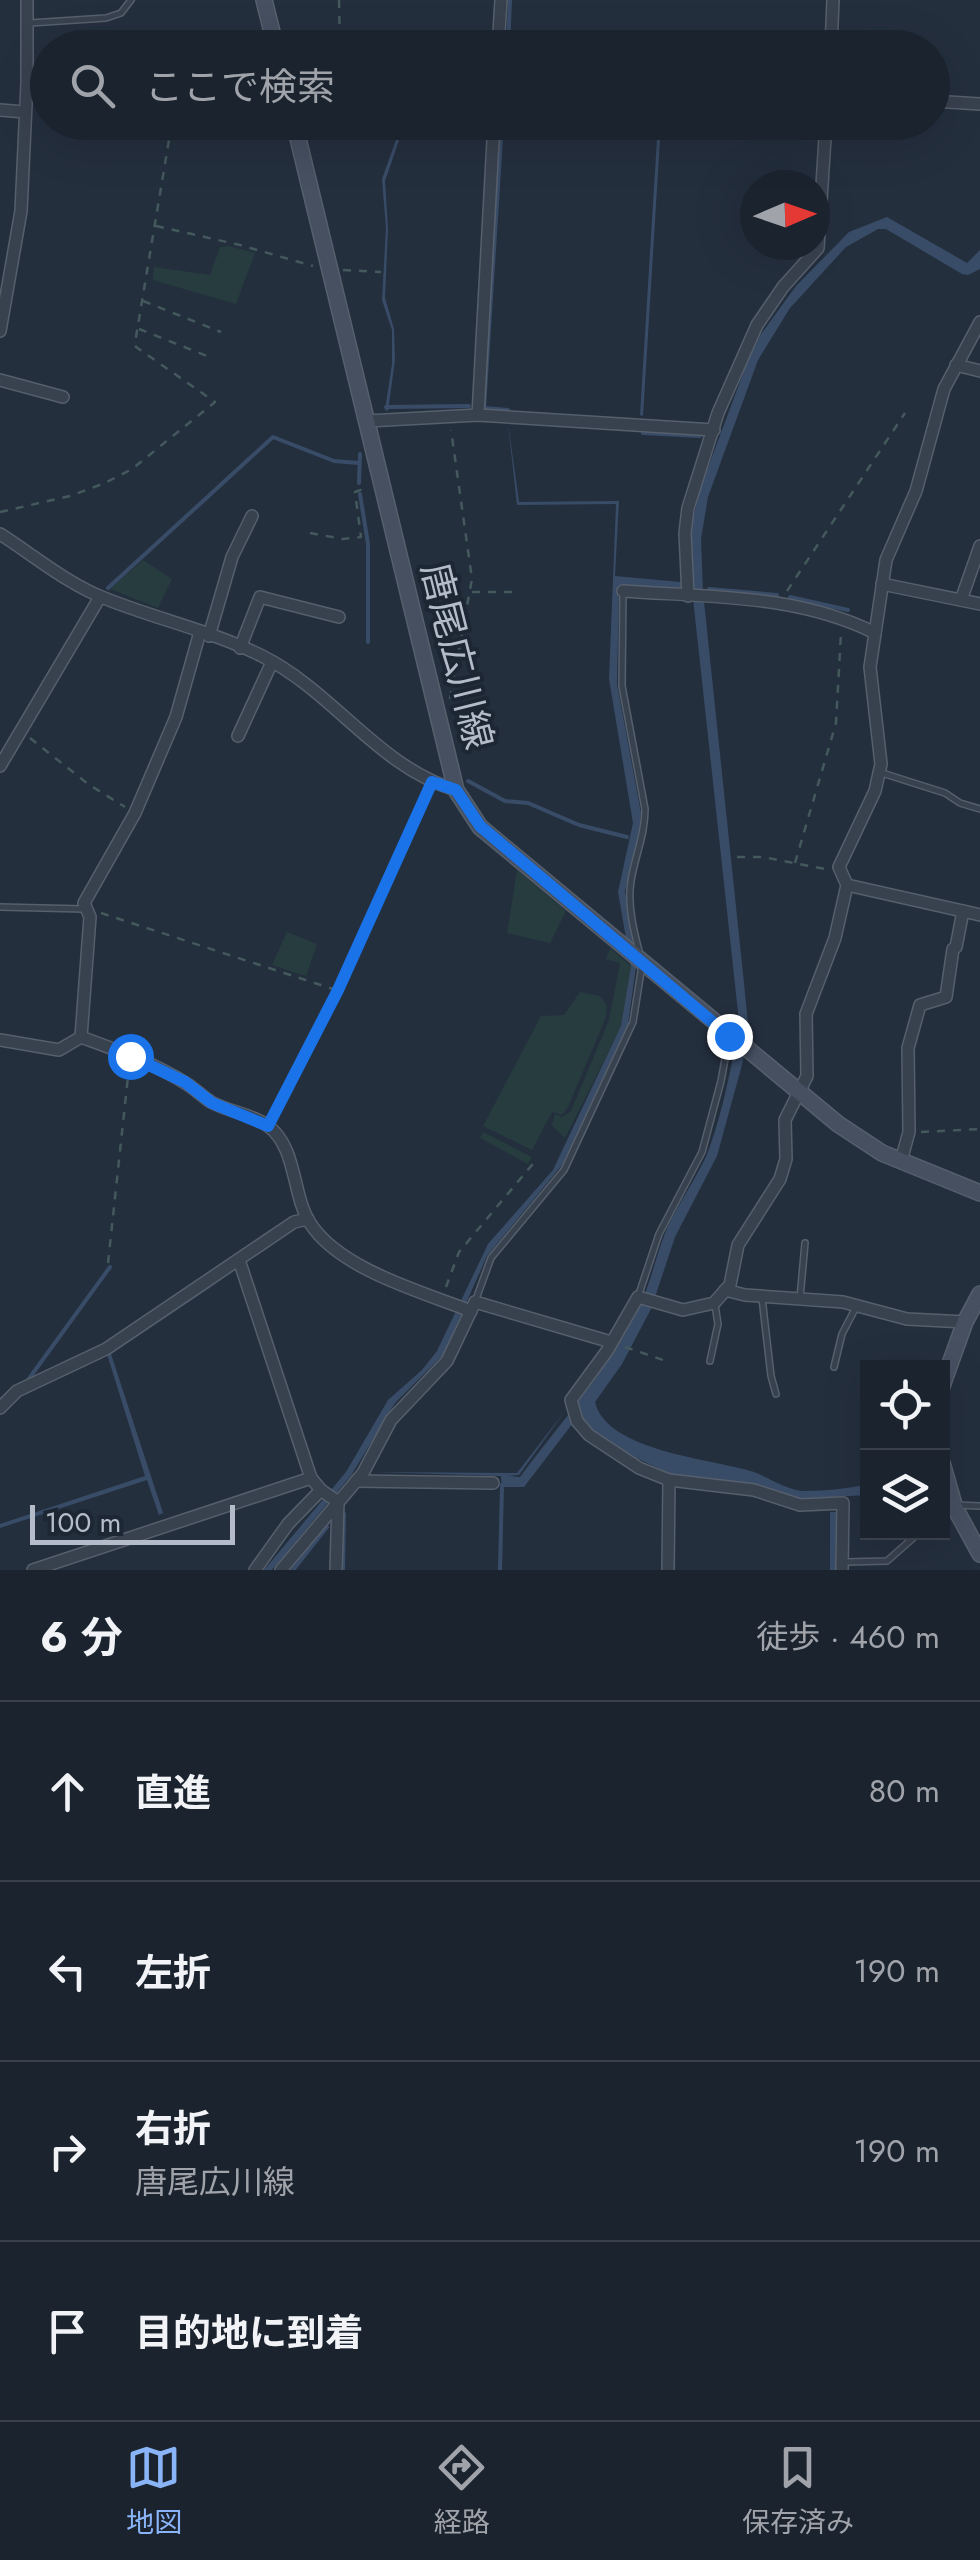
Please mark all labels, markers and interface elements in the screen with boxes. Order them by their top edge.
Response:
search box [30,30,950,140]
icon: search [65,58,120,113]
text: ここで検索 [145,59,335,114]
north arrow [740,170,830,260]
street label: 唐尾広川線 [408,557,507,755]
route end [707,1014,753,1060]
route start [108,1034,154,1080]
map controls [860,1360,950,1540]
button: locate [860,1360,950,1450]
button: layers [860,1450,950,1540]
scale bar [30,1500,235,1544]
text: 100 m [45,1502,121,1543]
text: 6 分 [40,1607,123,1668]
text: 徒歩 · 460 m [756,1614,940,1660]
icon: ahead [40,1764,95,1819]
text: 直進 [135,1765,211,1820]
text: 80 m [869,1768,940,1814]
icon: left [40,1944,95,1999]
text: 左折 [135,1945,211,2000]
text: 190 m [853,1948,940,1994]
text: 右折 [135,2101,211,2156]
icon: right [40,2124,95,2179]
text: 190 m [853,2128,940,2174]
text: 唐尾広川線 [135,2159,295,2205]
icon: arrive [40,2304,95,2359]
text: 目的地に到着 [135,2305,363,2360]
tab: 地図 [126,2440,182,2543]
tab: 経路 [434,2440,490,2543]
tab: 保存済み [742,2440,854,2543]

